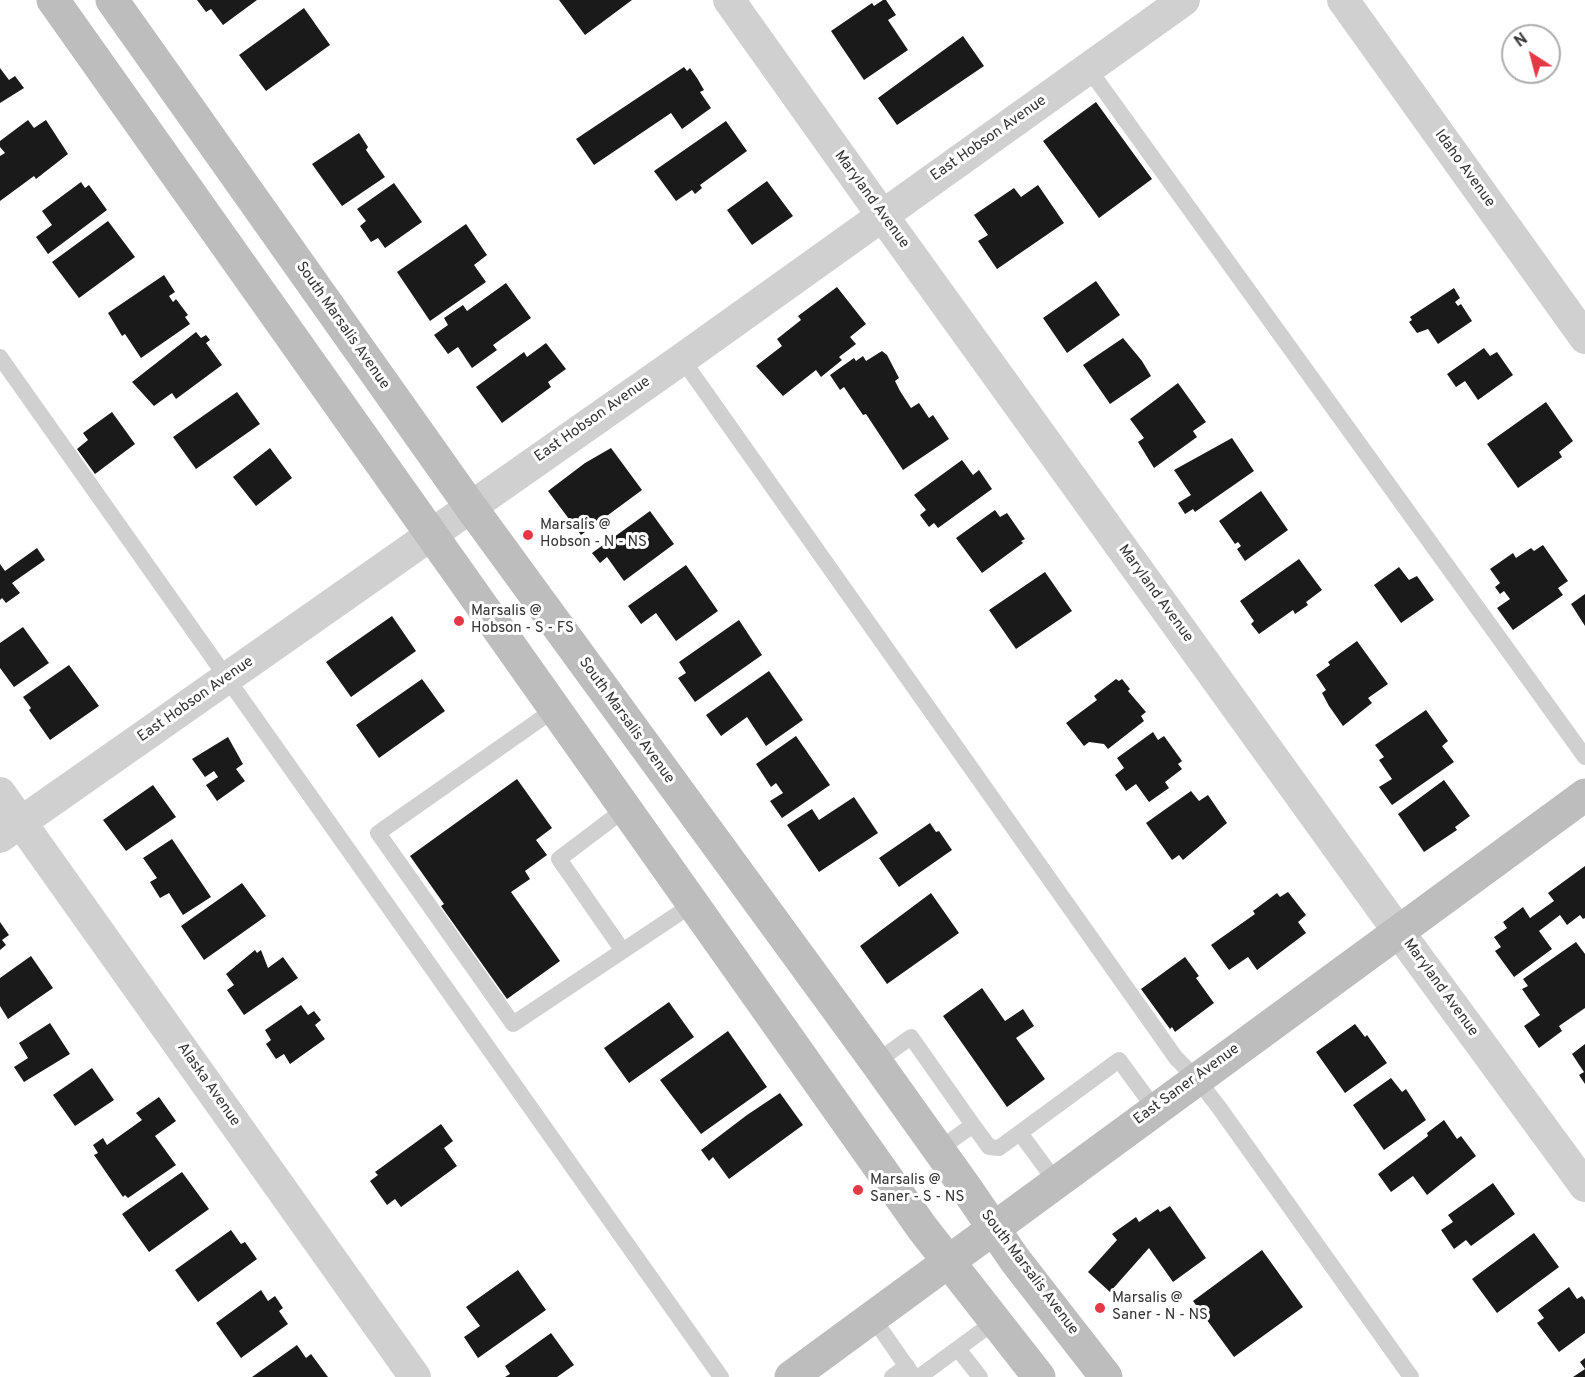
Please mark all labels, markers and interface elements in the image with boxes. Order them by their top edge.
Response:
north arrow [1501,24,1561,84]
text: N [1511,30,1532,53]
street label: East Hobson Avenue [928,92,1050,186]
street label: Idaho Avenue [1430,127,1498,211]
street label: Maryland Avenue [830,148,912,252]
street label: South Marsalis Avenue [291,259,393,393]
street label: East Hobson Avenue [532,373,654,467]
place label: Marsalis @ Hobson - N - NS [540,517,647,552]
marker: Marsalis @ Hobson - N - NS [521,528,535,542]
street label: Maryland Avenue [1114,542,1196,646]
place label: Marsalis @ Hobson - S - FS [471,603,574,638]
marker: Marsalis @ Hobson - S - FS [452,614,466,628]
street label: East Hobson Avenue [135,653,257,747]
street label: South Marsalis Avenue [574,654,678,788]
street label: Maryland Avenue [1399,936,1481,1040]
street label: Alaska Avenue [172,1040,244,1130]
street label: East Saner Avenue [1131,1041,1243,1129]
place label: Marsalis @ Saner - S - NS [870,1172,964,1207]
marker: Marsalis @ Saner - S - NS [851,1183,865,1197]
street label: South Marsalis Avenue [976,1207,1082,1339]
place label: Marsalis @ Saner - N - NS [1112,1290,1208,1325]
marker: Marsalis @ Saner - N - NS [1093,1301,1107,1315]

